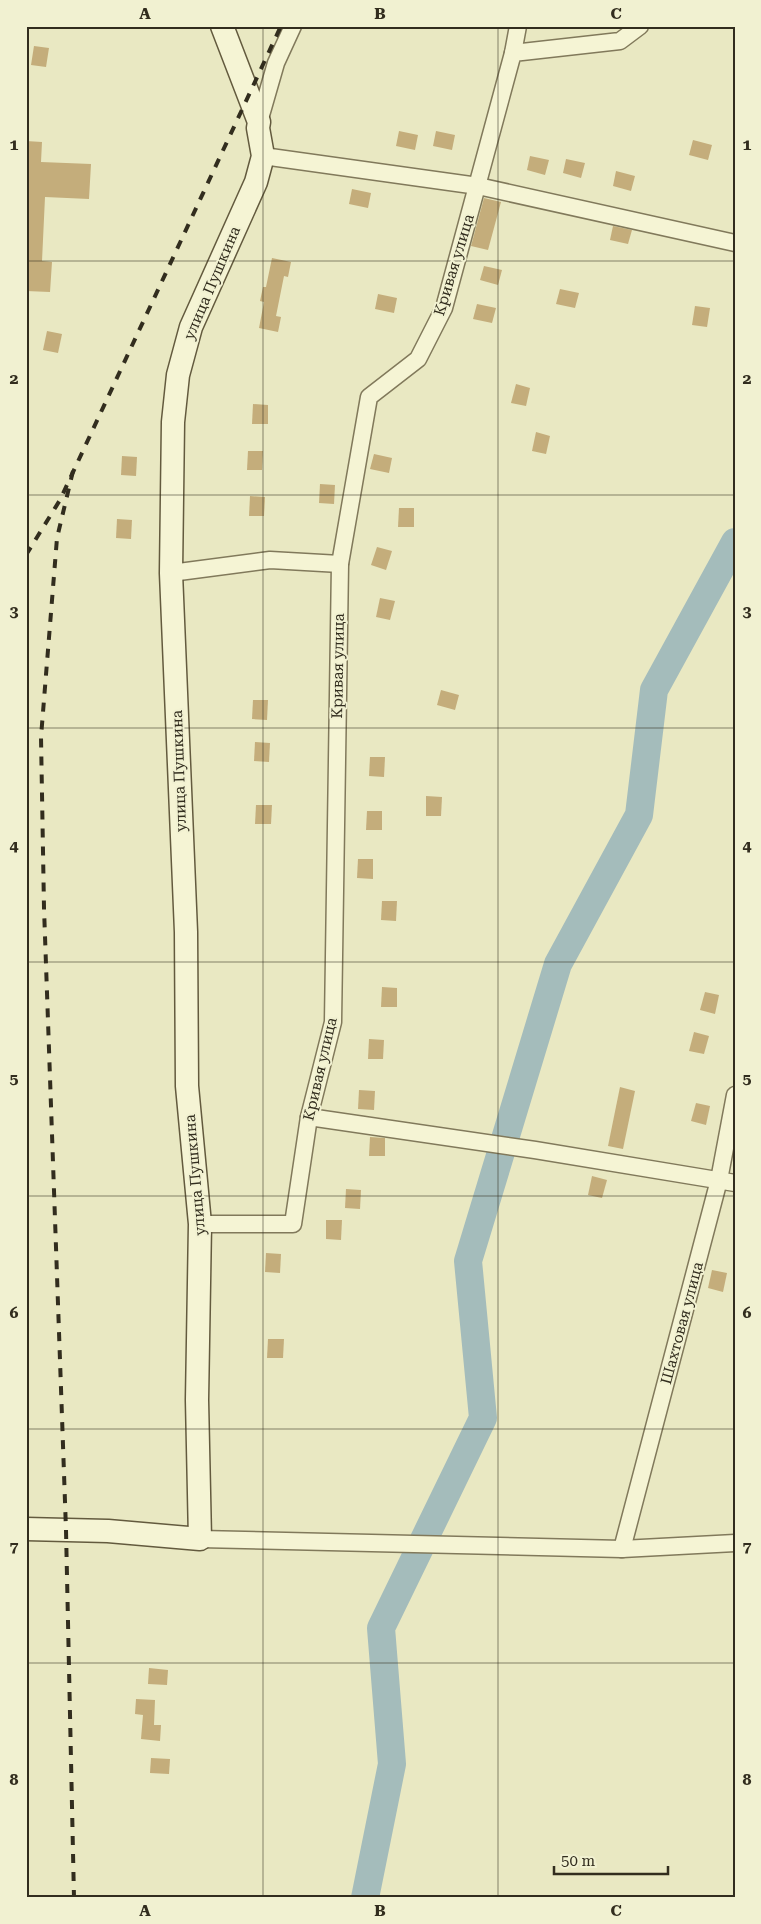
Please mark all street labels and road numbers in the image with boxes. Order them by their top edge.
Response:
street label: Кривая улица [430,212,478,318]
street label: улица Пушкина [180,223,244,343]
street label: Кривая улица [328,613,348,719]
street label: улица Пушкина [168,710,190,832]
street label: Кривая улица [299,1016,341,1122]
street label: улица Пушкина [181,1114,209,1236]
street label: Шахтовая улица [657,1260,707,1386]

